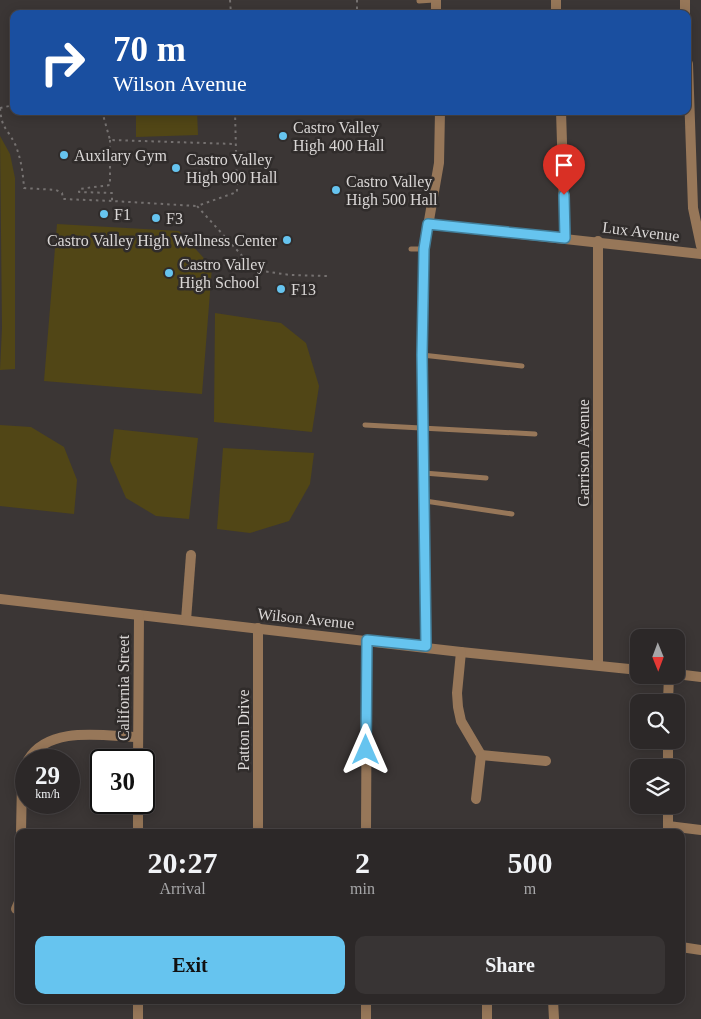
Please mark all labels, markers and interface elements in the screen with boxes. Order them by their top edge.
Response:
icon: right [30,30,95,95]
text: 70 m [113,30,186,69]
text: Wilson Avenue [113,71,247,96]
place label: Castro Valley High 400 Hall [293,119,385,155]
marker: Castro Valley High 400 Hall [277,130,289,142]
pin [543,144,585,195]
place label: Auxilary Gym [74,147,167,165]
marker: Auxilary Gym [58,149,70,161]
place label: Castro Valley High 900 Hall [186,151,278,187]
icon: arrive [550,151,578,179]
marker: Castro Valley High 900 Hall [170,162,182,174]
place label: Castro Valley High 500 Hall [346,173,438,209]
marker: Castro Valley High 500 Hall [330,184,342,196]
place label: F1 [114,206,131,223]
marker: F1 [98,208,110,220]
place label: F3 [166,210,183,227]
marker: F3 [150,212,162,224]
street label: Lux Avenue [601,218,680,245]
place label: Castro Valley High Wellness Center [47,232,278,250]
marker: Castro Valley High Wellness Center [281,234,293,246]
place label: Castro Valley High School [179,256,265,292]
marker: Castro Valley High School [163,267,175,279]
place label: F13 [291,281,316,298]
marker: F13 [275,283,287,295]
street label: Garrison Avenue [575,399,592,507]
street label: Wilson Avenue [257,605,355,632]
north arrow [630,629,685,684]
map controls [630,629,685,814]
street label: California Street [115,634,132,741]
street label: Patton Drive [235,689,252,771]
button: search [630,694,685,749]
position arrow [339,723,391,775]
speed limit sign: 30 [90,749,155,814]
button: layers [630,759,685,814]
text: 29 [35,762,60,789]
text: km/h [35,787,60,801]
text: 20:27 [148,846,218,879]
text: 2 [355,846,370,879]
text: 500 [507,846,552,879]
text: Arrival [159,880,206,897]
text: min [350,880,375,897]
text: m [524,880,536,897]
button: Exit [35,936,345,994]
button: Share [355,936,665,994]

